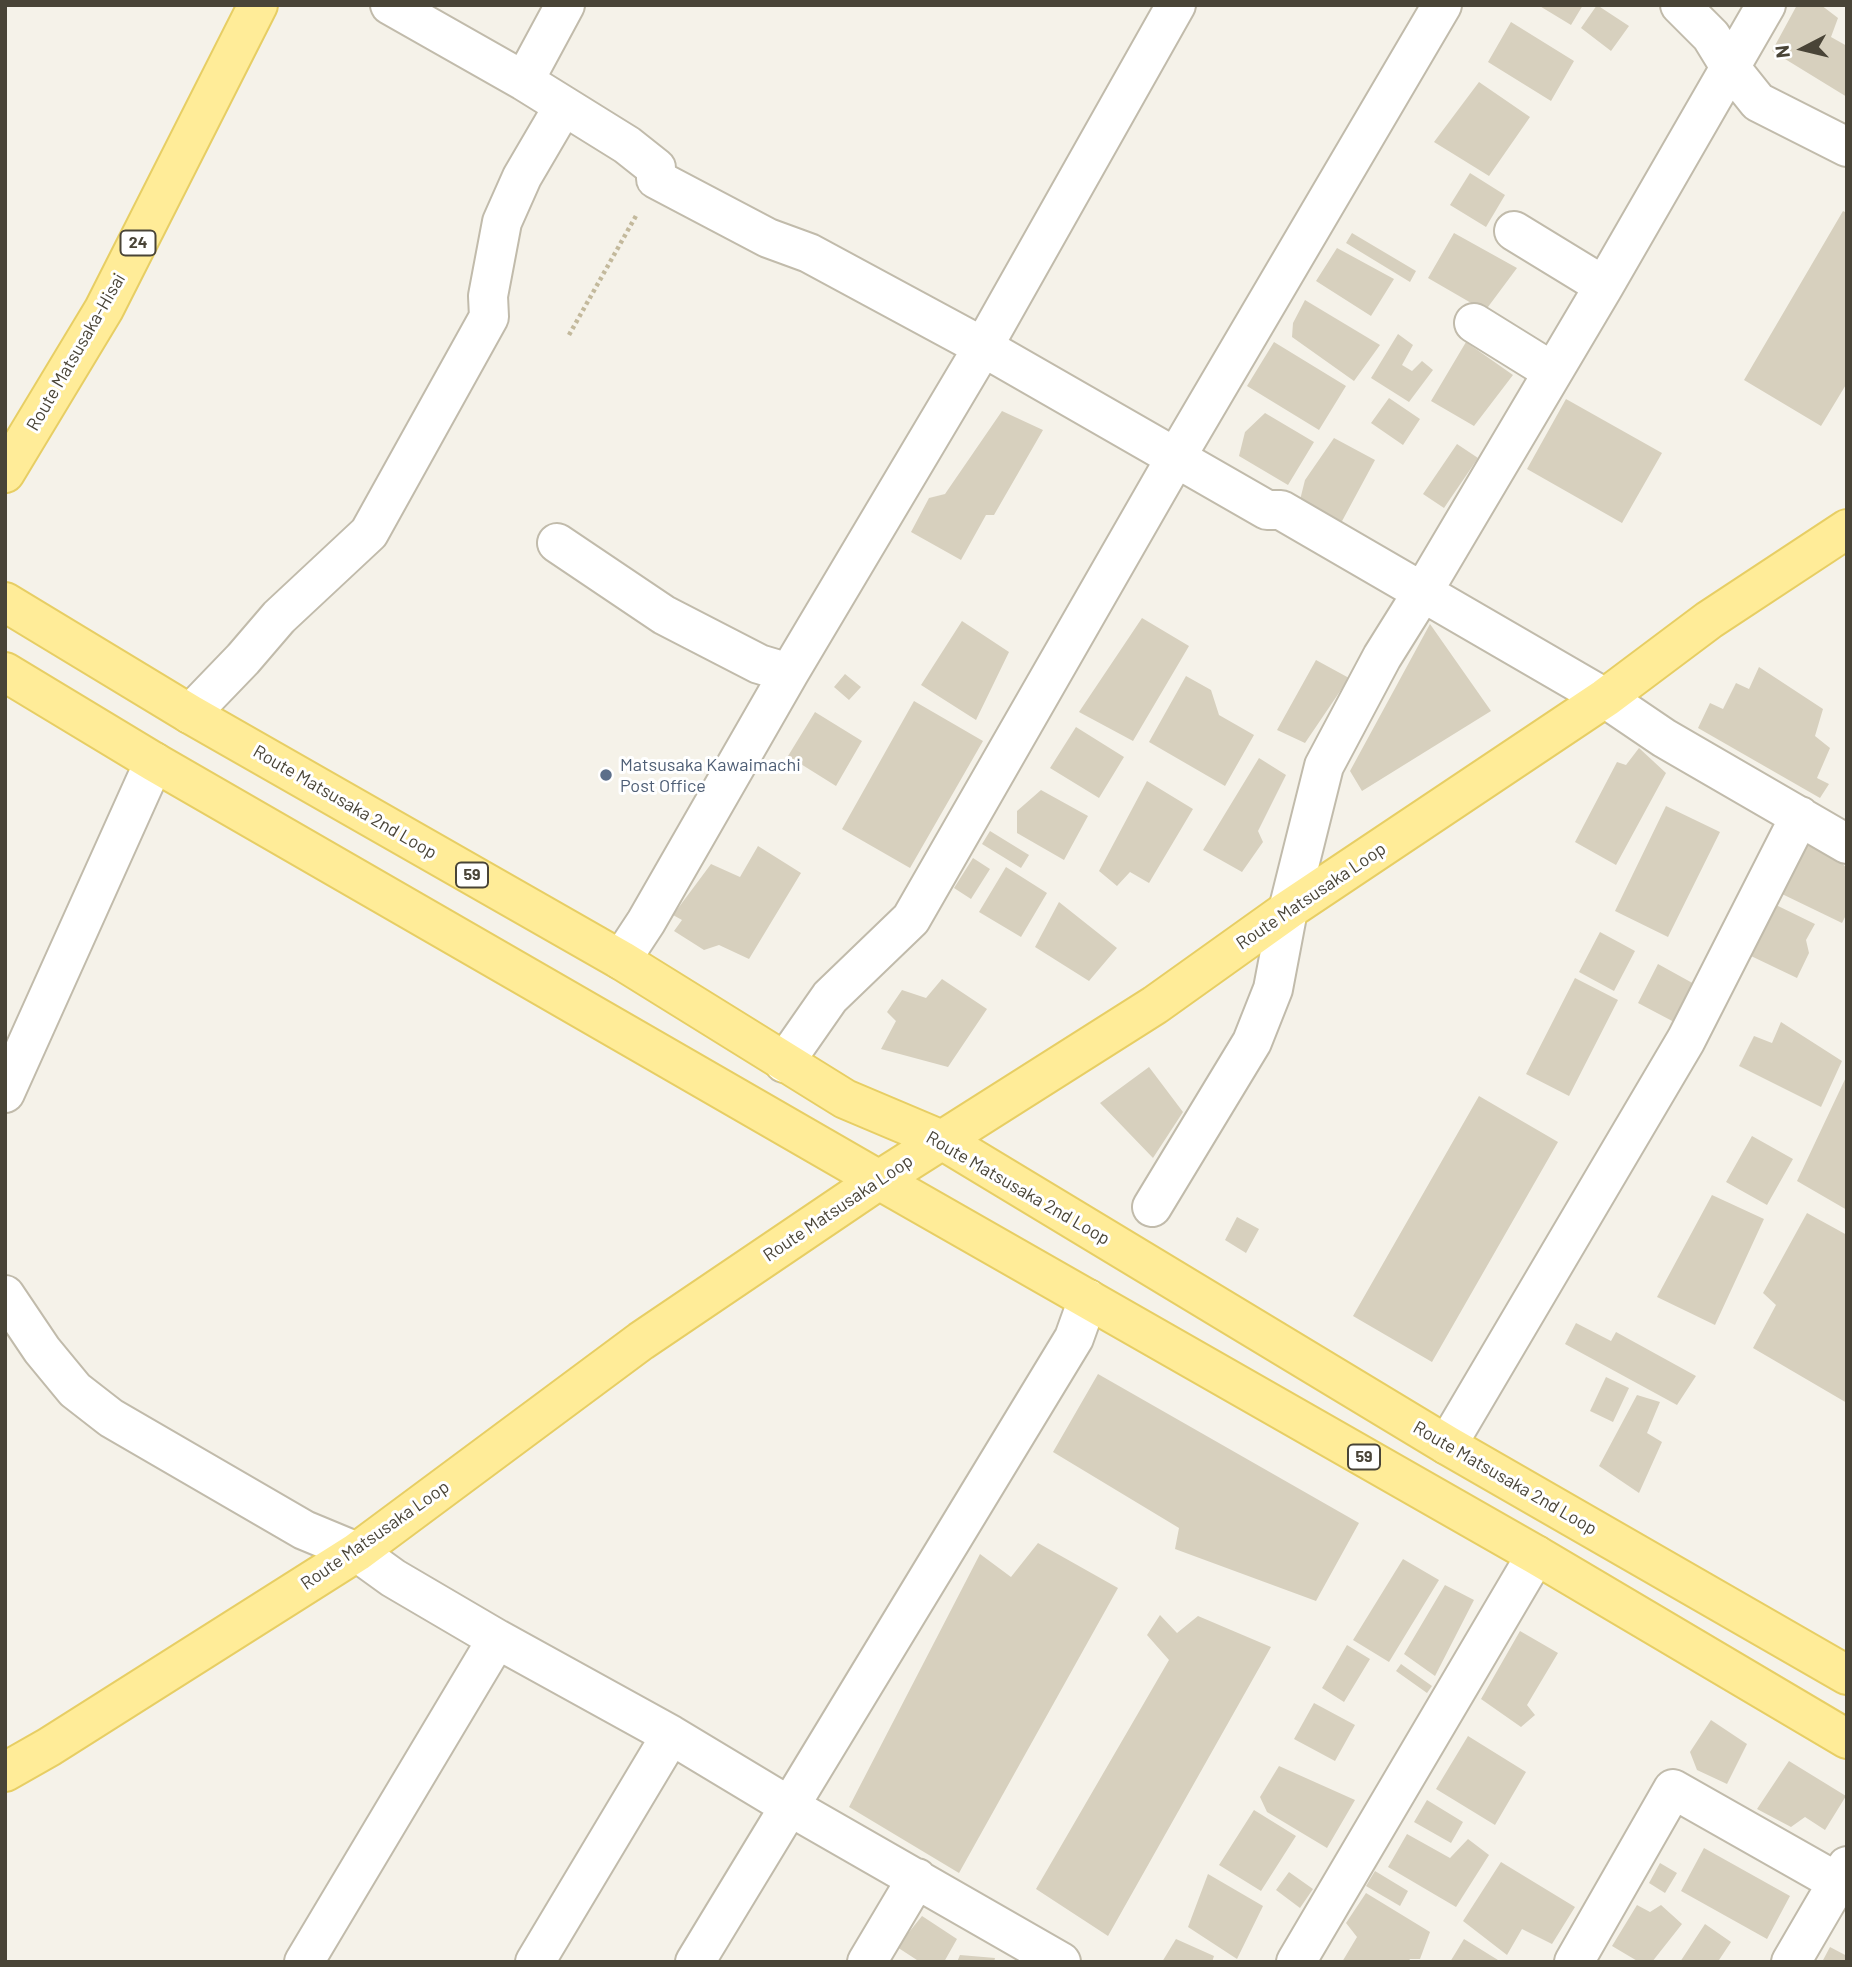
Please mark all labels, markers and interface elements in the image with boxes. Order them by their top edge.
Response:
north arrow [1768,14,1838,84]
text: N [1769,44,1794,59]
road number: 24 [120,230,156,256]
street label: Route Matsusaka-Hisai [22,269,130,435]
street label: Route Matsusaka 2nd Loop [249,740,441,864]
place label: Matsusaka Kawaimachi Post Office [620,754,801,796]
marker: Matsusaka Kawaimachi Post Office [598,767,614,783]
street label: Route Matsusaka Loop [1232,838,1390,954]
road number: 59 [456,862,488,888]
street label: Route Matsusaka 2nd Loop [922,1126,1114,1250]
street label: Route Matsusaka Loop [759,1150,917,1266]
street label: Route Matsusaka 2nd Loop [1409,1416,1601,1540]
road number: 59 [1348,1444,1380,1470]
street label: Route Matsusaka Loop [297,1476,453,1594]

